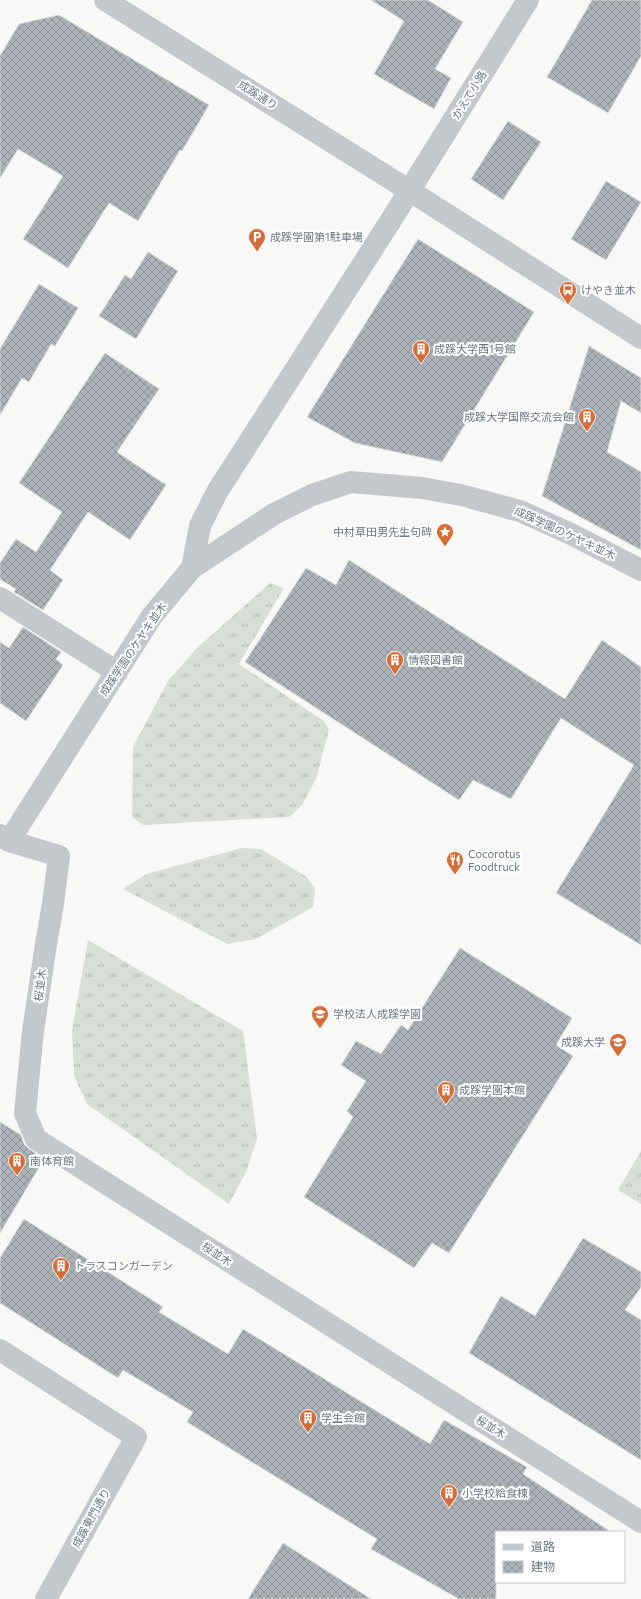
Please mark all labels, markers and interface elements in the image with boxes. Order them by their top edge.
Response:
street label: かえで小路 [449,68,489,121]
street label: 成蹊通り [236,77,280,112]
parking icon: 成蹊学園第1駐車場 [247,227,267,252]
place label: 成蹊学園第1駐車場 [270,230,363,243]
bus stop icon: けやき並木 [558,280,578,305]
place label: けやき並木 [581,283,636,296]
building icon: 成蹊大学西1号館 [411,339,431,364]
place label: 成蹊大学西1号館 [434,342,516,355]
building icon: 成蹊大学国際交流会館 [577,407,597,432]
place label: 成蹊大学国際交流会館 [464,410,574,423]
street label: 成蹊学園のケヤキ並木 [513,503,618,562]
place icon: 中村草田男先生句碑 [435,522,455,547]
place label: 中村草田男先生句碑 [333,525,432,538]
street label: 成蹊学園のケヤキ並木 [96,599,169,698]
building icon: 情報図書館 [385,650,405,675]
place label: 情報図書館 [408,653,463,666]
place label: Cocorotus Foodtruck [468,847,520,873]
restaurant icon: Cocorotus Foodtruck [445,850,465,875]
street label: 桜並木 [31,968,48,1002]
school or university icon: 学校法人成蹊学園 [310,1004,330,1029]
place label: 学校法人成蹊学園 [333,1007,421,1020]
school or university icon: 成蹊大学 [608,1032,628,1057]
place label: 成蹊大学 [561,1035,605,1048]
building icon: 成蹊学園本館 [436,1080,456,1105]
place label: 成蹊学園本館 [459,1083,525,1096]
building icon: 南体育館 [7,1151,27,1176]
place label: 南体育館 [30,1154,74,1167]
street label: 桜並木 [200,1239,235,1268]
building icon: トラスコンガーデン [51,1256,71,1281]
place label: トラスコンガーデン [74,1259,173,1272]
building icon: 学生会館 [298,1408,318,1433]
place label: 学生会館 [321,1411,365,1424]
street label: 桜並木 [474,1412,509,1441]
building icon: 小学校給食棟 [439,1483,459,1508]
street label: 成蹊東門通り [69,1486,112,1550]
place label: 小学校給食棟 [462,1486,528,1499]
legend [495,1531,625,1583]
text: 道路 [531,1539,555,1553]
text: 建物 [531,1559,555,1573]

